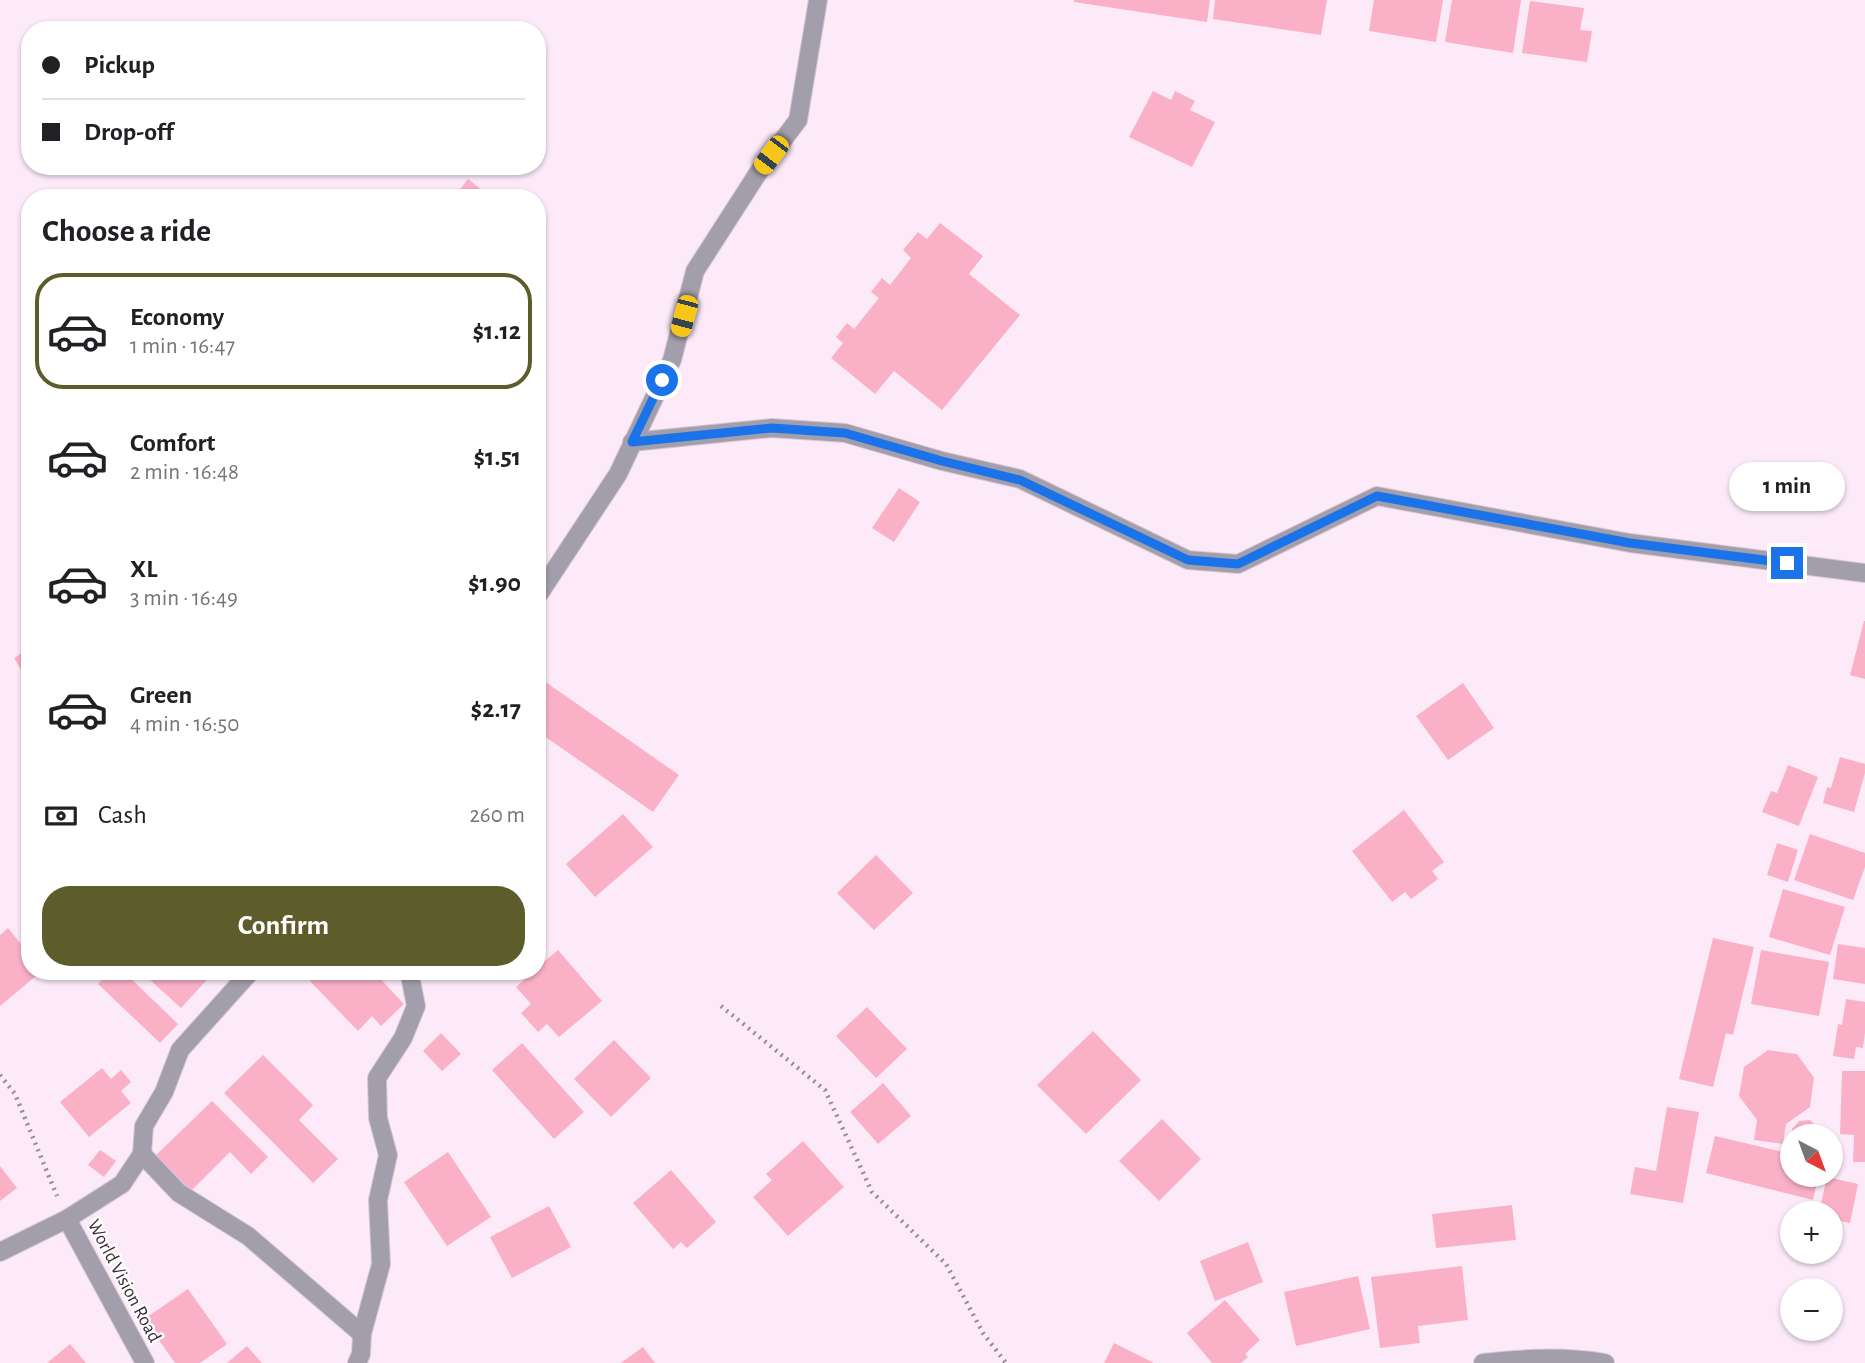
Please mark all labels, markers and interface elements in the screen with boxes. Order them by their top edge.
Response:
text: Pickup [84,52,155,78]
text: Drop-off [84,119,173,145]
car [750,132,793,178]
text: Choose a ride [42,215,211,247]
car [669,293,700,339]
icon: car [46,300,109,363]
text: Economy [130,304,224,330]
text: $1.12 [472,318,521,344]
text: 1 min · 16:47 [130,335,235,358]
route start [646,364,678,396]
icon: car [46,426,109,489]
text: Comfort [130,430,215,456]
text: $1.51 [473,444,521,470]
text: 2 min · 16:48 [130,461,239,484]
callout: 1 min [1729,462,1845,510]
text: 1 min [1763,475,1811,498]
route end [1771,547,1803,579]
icon: car [46,552,109,615]
text: XL [130,556,157,582]
text: $1.90 [468,570,521,596]
text: 3 min · 16:49 [130,587,238,610]
icon: car [46,678,109,741]
text: Green [130,682,192,708]
text: $2.17 [471,696,521,722]
text: 4 min · 16:50 [130,713,239,736]
icon: cash [42,797,80,835]
text: Cash [98,802,147,828]
text: 260 m [469,804,525,827]
button: Confirm [42,886,525,966]
north arrow [1780,1124,1843,1186]
map controls [1780,1124,1843,1341]
button: + [1780,1201,1843,1264]
street label: World Vision Road [84,1217,164,1346]
button: − [1780,1278,1843,1341]

